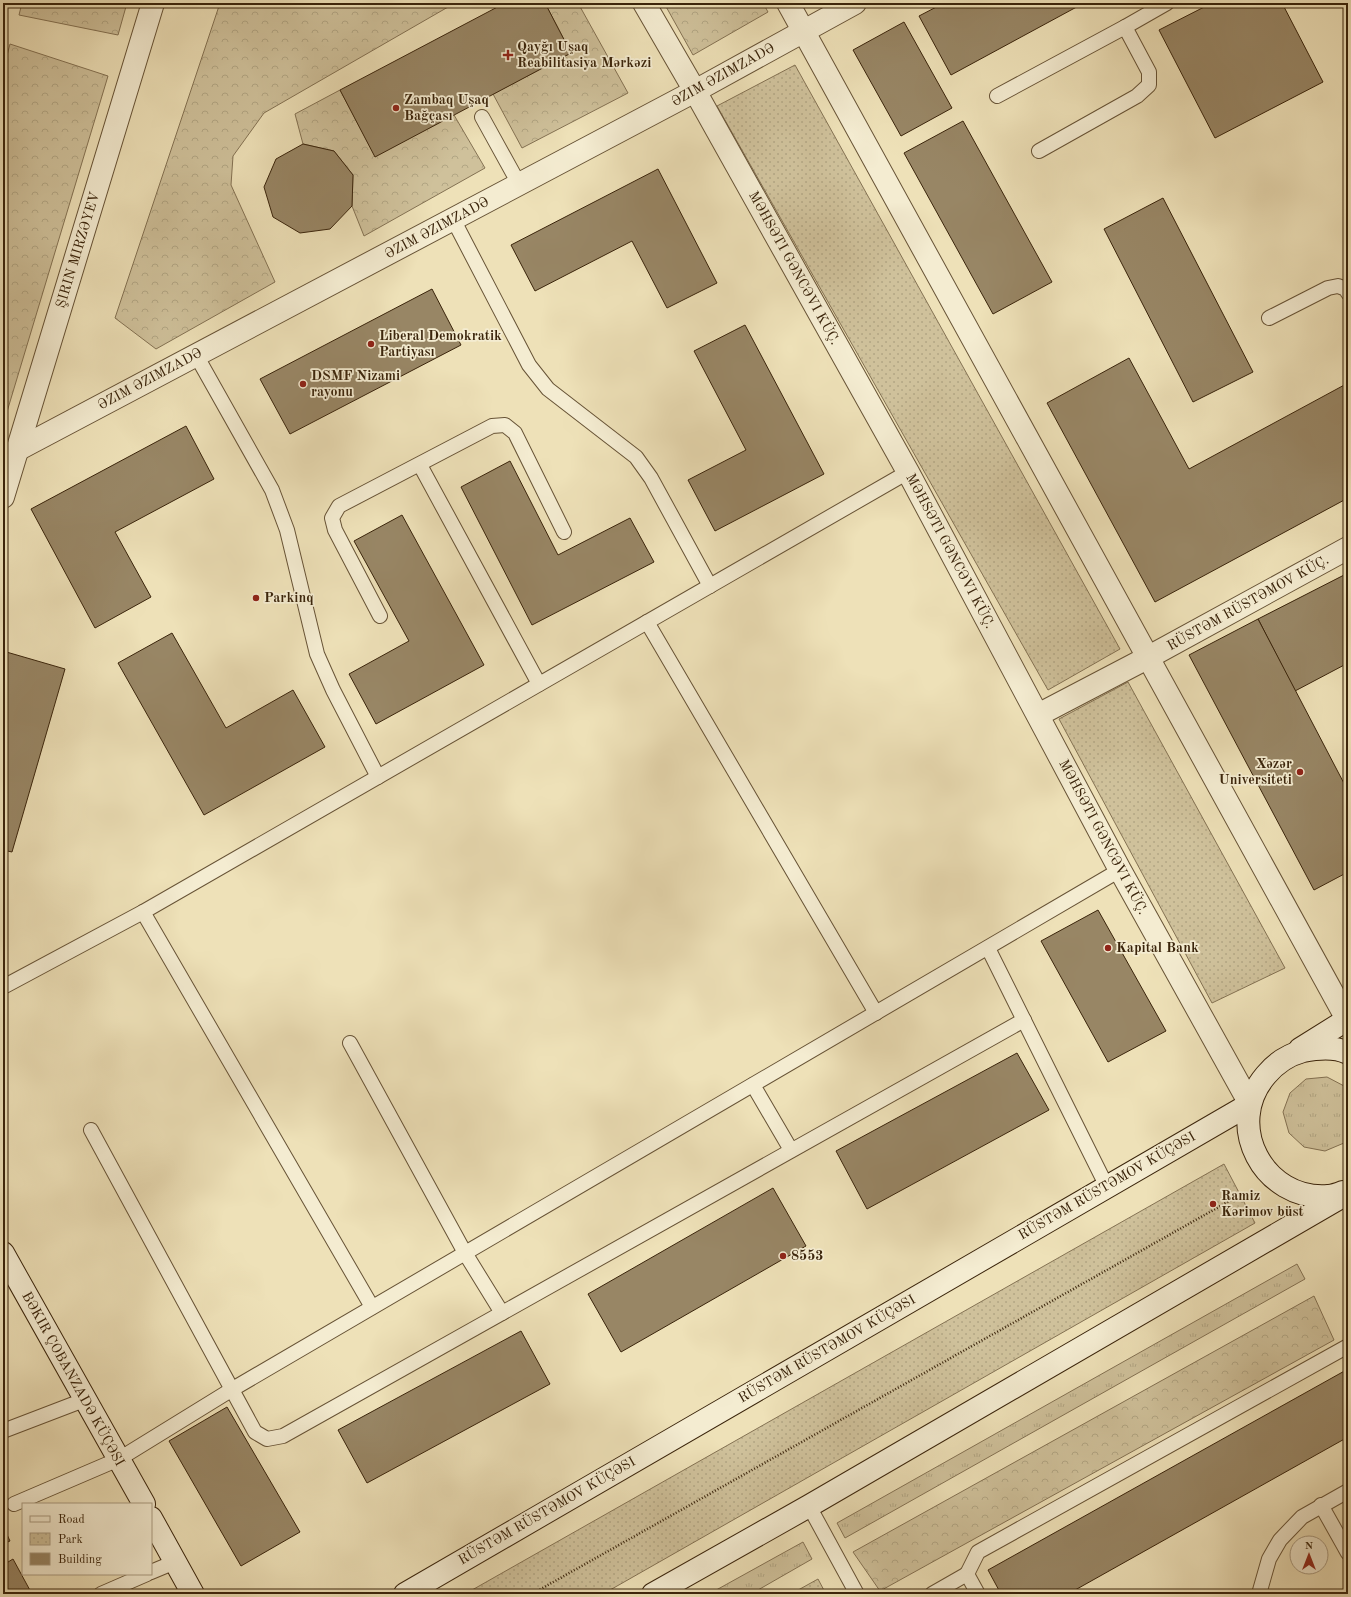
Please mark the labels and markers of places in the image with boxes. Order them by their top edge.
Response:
place label: Qayğı Uşaq Reabilitasiya Mərkəzi [517,40,651,70]
marker: Qayğı Uşaq Reabilitasiya Mərkəzi [502,49,514,61]
place label: Zambaq Uşaq Bağçası [404,93,489,123]
marker: Zambaq Uşaq Bağçası [391,103,401,113]
place label: Liberal Demokratik Partiyası [379,329,502,359]
marker: Liberal Demokratik Partiyası [366,339,376,349]
place label: DSMF Nizami rayonu [311,369,400,399]
marker: DSMF Nizami rayonu [298,379,308,389]
place label: Parkinq [264,591,314,605]
marker: Parkinq [251,593,261,603]
place label: Xəzər Universiteti [1219,757,1292,787]
marker: Xəzər Universiteti [1295,767,1305,777]
place label: Kapital Bank [1116,941,1199,955]
marker: Kapital Bank [1103,943,1113,953]
place label: Ramiz Kərimov büst [1221,1189,1304,1219]
marker: Ramiz Kərimov büst [1208,1199,1218,1209]
place label: 8553 [791,1249,823,1263]
marker: 8553 [778,1251,788,1261]

